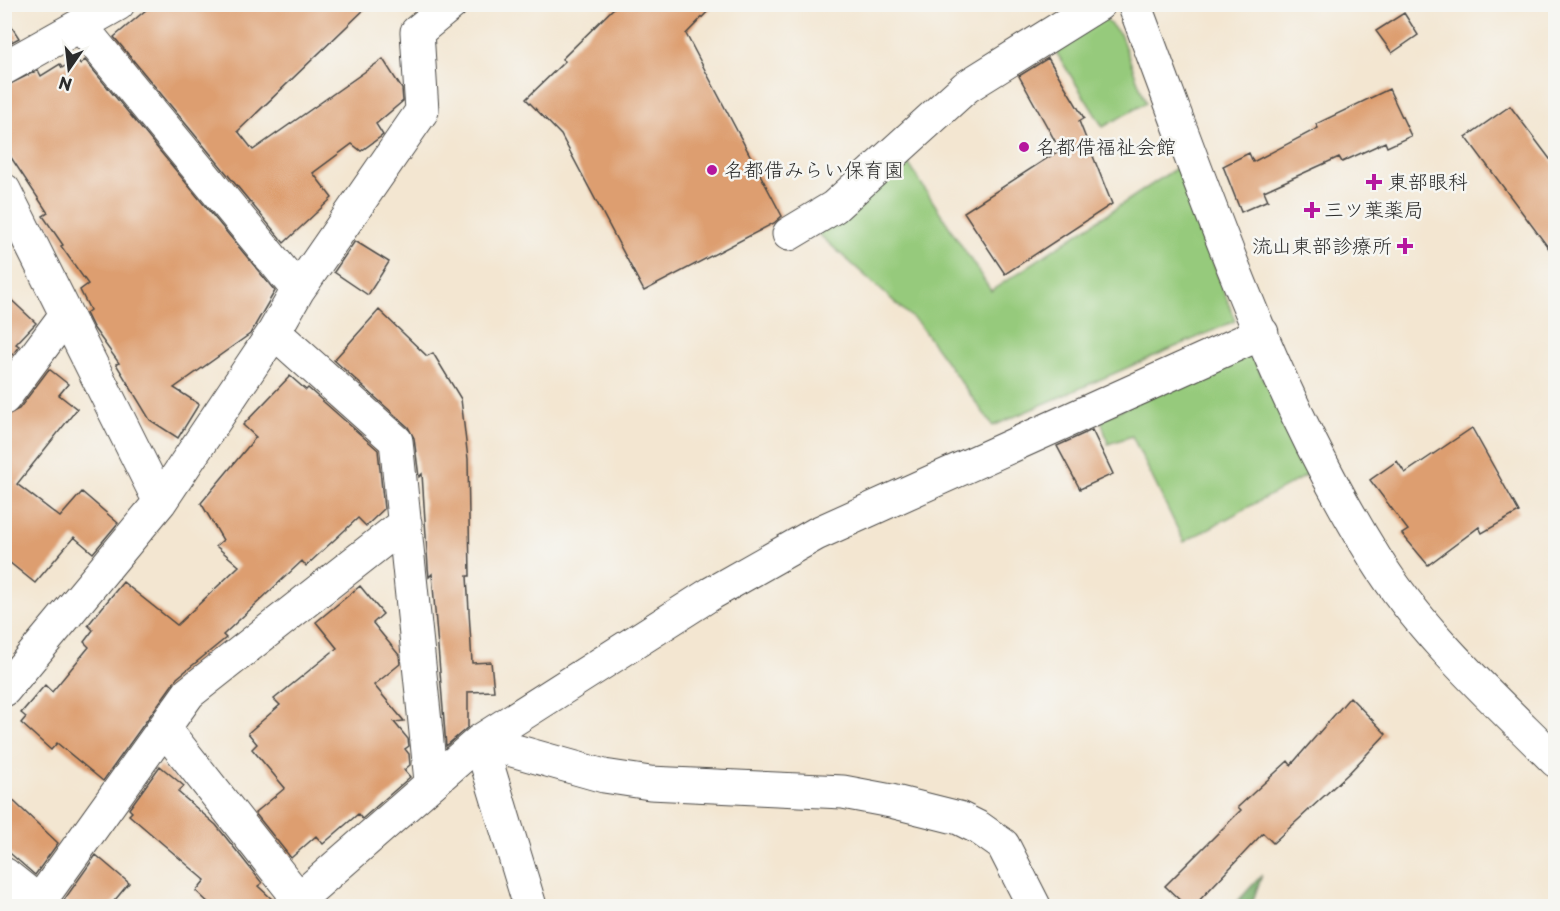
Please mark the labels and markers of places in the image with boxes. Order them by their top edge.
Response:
place label: 名都借福祉会館 [1036,131,1176,161]
marker: 名都借福祉会館 [1017,140,1031,154]
place label: 名都借みらい保育園 [724,154,904,184]
marker: 名都借みらい保育園 [705,163,719,177]
place label: 東部眼科 [1388,166,1468,196]
marker: 東部眼科 [1365,173,1383,191]
place label: 三ツ葉薬局 [1324,194,1424,224]
marker: 三ツ葉薬局 [1305,203,1319,217]
place label: 流山東部診療所 [1252,230,1392,260]
marker: 流山東部診療所 [1396,237,1414,255]

